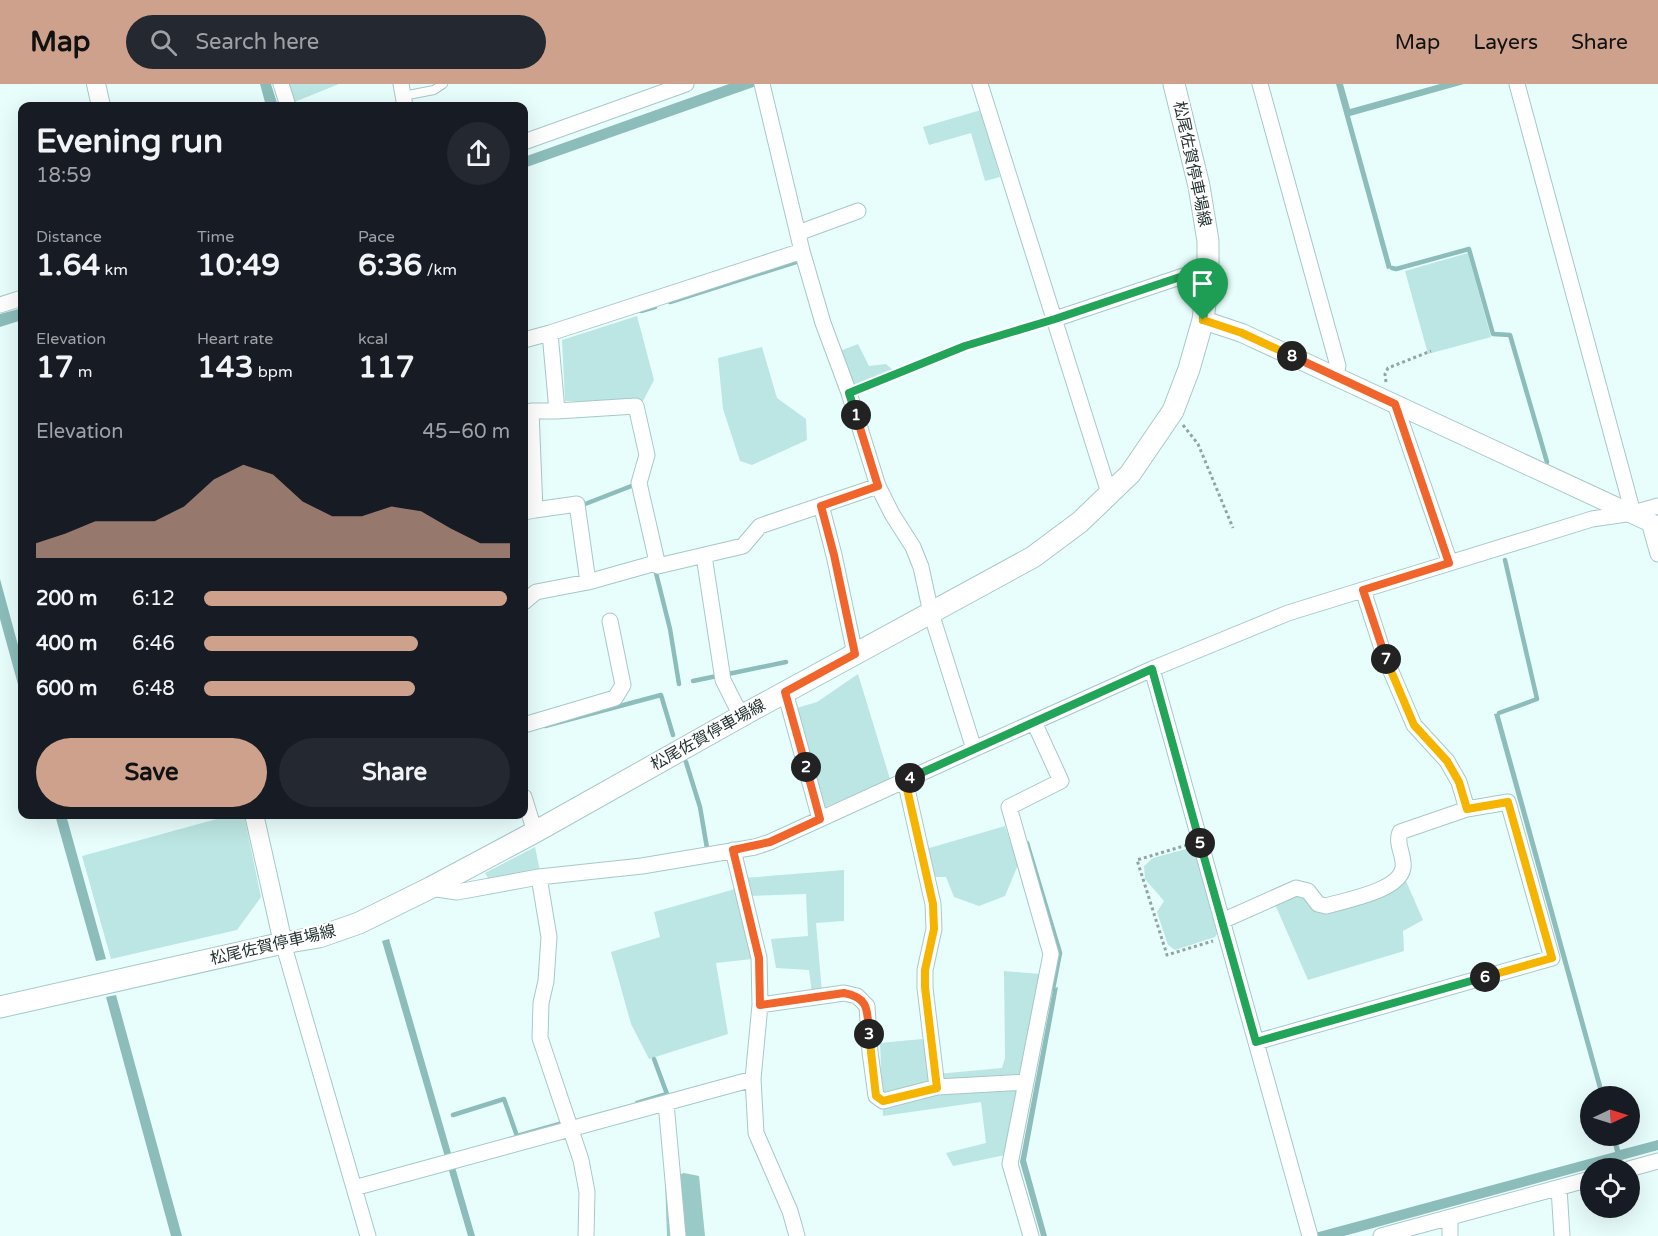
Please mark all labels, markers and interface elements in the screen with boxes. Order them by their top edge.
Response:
search box [126,15,546,69]
text: Map [30,25,90,59]
icon: search [147,26,180,59]
text: Search here [195,29,319,55]
text: Map [1395,30,1440,55]
text: Layers [1473,30,1538,55]
text: Share [1571,30,1628,55]
street label: 松尾佐賀停車場線 [1169,99,1215,229]
text: Evening run [36,122,223,161]
button: share [447,122,510,185]
text: 18:59 [36,164,91,188]
text: Distance [36,227,102,247]
text: Time [197,227,234,247]
text: Pace [358,227,395,247]
text: 1.64 [36,247,100,284]
text: 10:49 [197,247,280,284]
text: 6:36 [358,247,422,284]
pin [1177,258,1228,320]
text: km [100,260,128,280]
text: /km [422,260,457,280]
icon: arrive [1186,267,1219,300]
text: Elevation [36,329,106,349]
text: Heart rate [197,329,273,349]
text: kcal [358,329,388,349]
pin: 8 [1277,341,1307,371]
text: 8 [1287,346,1297,366]
text: 17 [36,349,74,386]
text: 143 [197,349,254,386]
text: 117 [358,349,415,386]
text: m [74,362,93,382]
text: bpm [254,362,293,382]
pin: 1 [841,400,871,430]
text: 1 [851,405,861,425]
text: Elevation [36,420,123,444]
text: 45–60 m [423,420,510,444]
text: 200 m [36,587,97,611]
text: 6:12 [132,587,175,611]
text: 400 m [36,632,97,656]
text: 6:46 [132,632,175,656]
pin: 7 [1371,644,1401,674]
text: 7 [1381,649,1391,669]
text: 600 m [36,677,97,701]
text: 6:48 [132,677,175,701]
street label: 松尾佐賀停車場線 [647,695,769,775]
button: Save [36,738,267,807]
button: Share [279,738,510,807]
pin: 2 [791,752,821,782]
text: 2 [801,757,811,777]
pin: 4 [895,763,925,793]
text: 4 [905,768,915,788]
pin: 5 [1185,828,1215,858]
text: 5 [1195,833,1205,853]
street label: 松尾佐賀停車場線 [208,921,338,969]
pin: 6 [1470,962,1500,992]
text: 6 [1480,967,1490,987]
pin: 3 [854,1019,884,1049]
text: 3 [864,1024,874,1044]
north arrow [1580,1086,1640,1146]
map controls [1580,1086,1640,1218]
button: locate [1580,1158,1640,1218]

